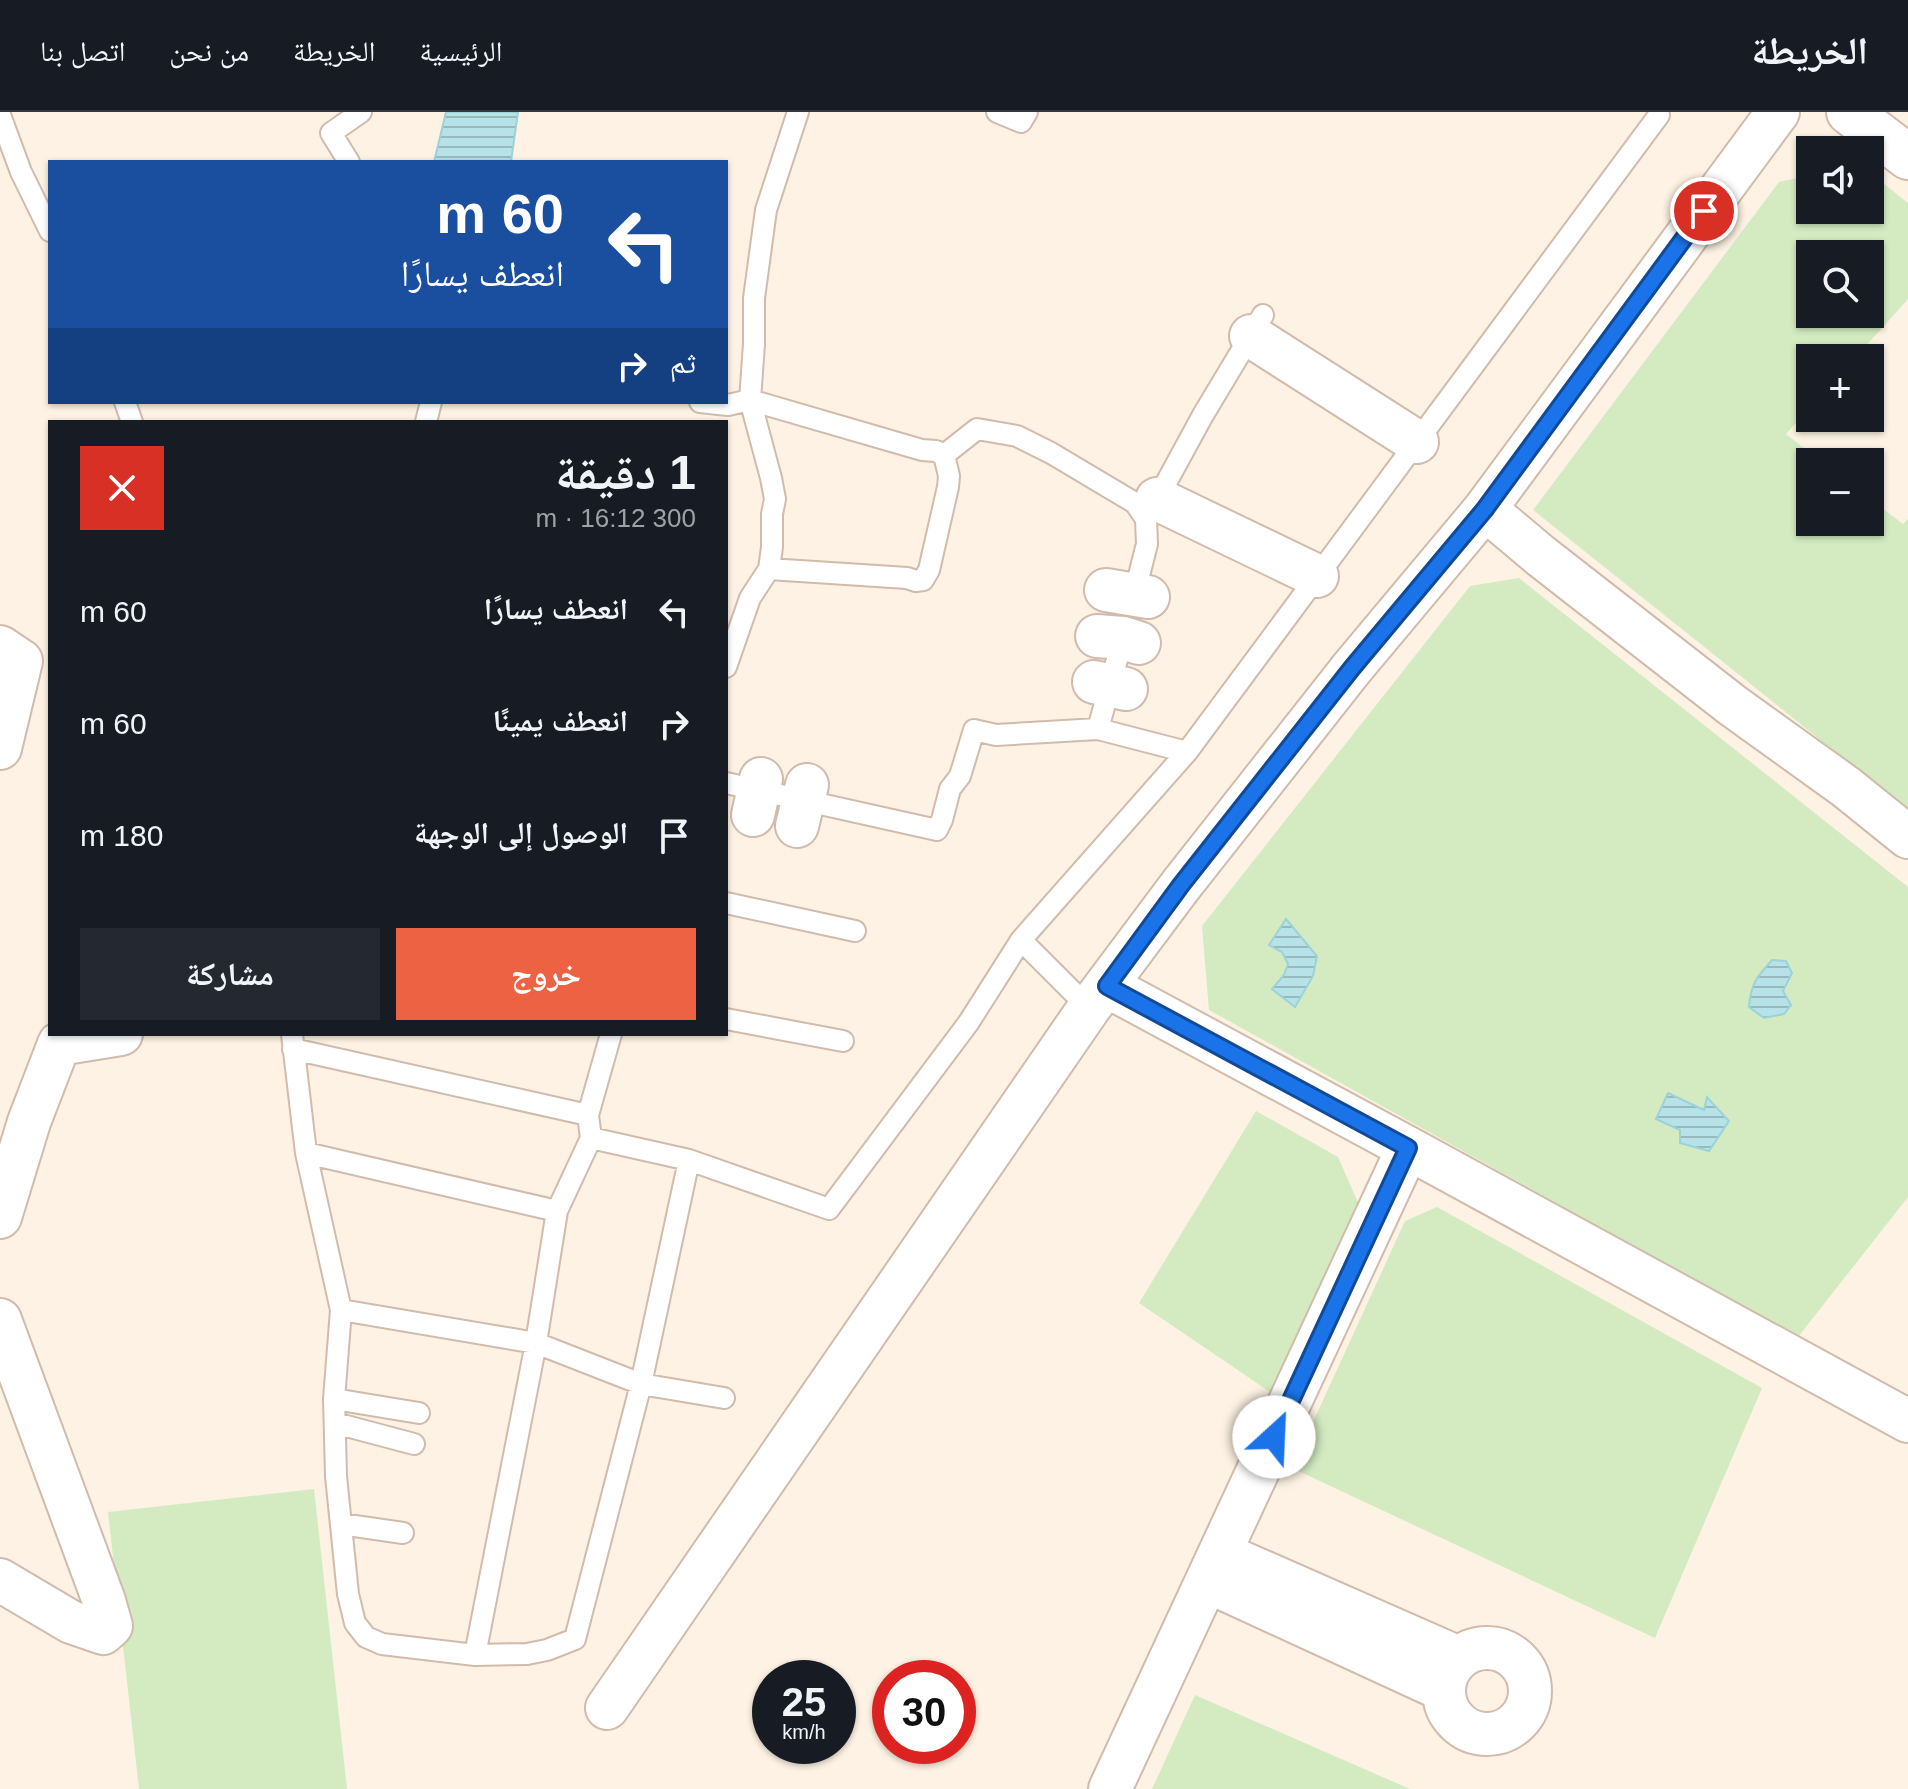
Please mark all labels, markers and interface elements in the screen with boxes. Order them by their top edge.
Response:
text: الخريطة [1751,30,1868,72]
text: اتصل بنا [40,36,125,67]
text: من نحن [169,36,249,67]
text: الخريطة [293,36,375,67]
text: الرئيسية [419,36,502,67]
map controls [1796,136,1884,536]
button: sound [1796,136,1884,224]
pin [1670,177,1738,245]
text: 60 m [436,182,564,245]
icon: arrive [1682,189,1726,233]
icon: left [592,192,696,296]
button: search [1796,240,1884,328]
text: انعطف يسارًا [401,253,564,294]
icon: right [610,344,654,388]
button: + [1796,344,1884,432]
text: ثم [670,346,696,379]
button: close [80,446,164,530]
text: 1 دقيقة [555,446,696,499]
button: − [1796,448,1884,536]
text: 300 m · 16:12 [536,503,696,533]
icon: left [652,590,696,634]
text: انعطف يسارًا [484,592,628,625]
text: 60 m [80,595,147,628]
icon: right [652,702,696,746]
text: انعطف يمينًا [492,704,628,737]
text: 60 m [80,707,147,740]
icon: arrive [652,814,696,858]
text: الوصول إلى الوجهة [414,816,628,849]
text: 180 m [80,819,163,852]
button: مشاركة [80,928,380,1020]
button: خروج [396,928,696,1020]
position arrow [1232,1395,1316,1479]
speed limit sign: 30 [872,1660,976,1764]
text: 25 [782,1680,826,1724]
text: km/h [782,1721,826,1743]

